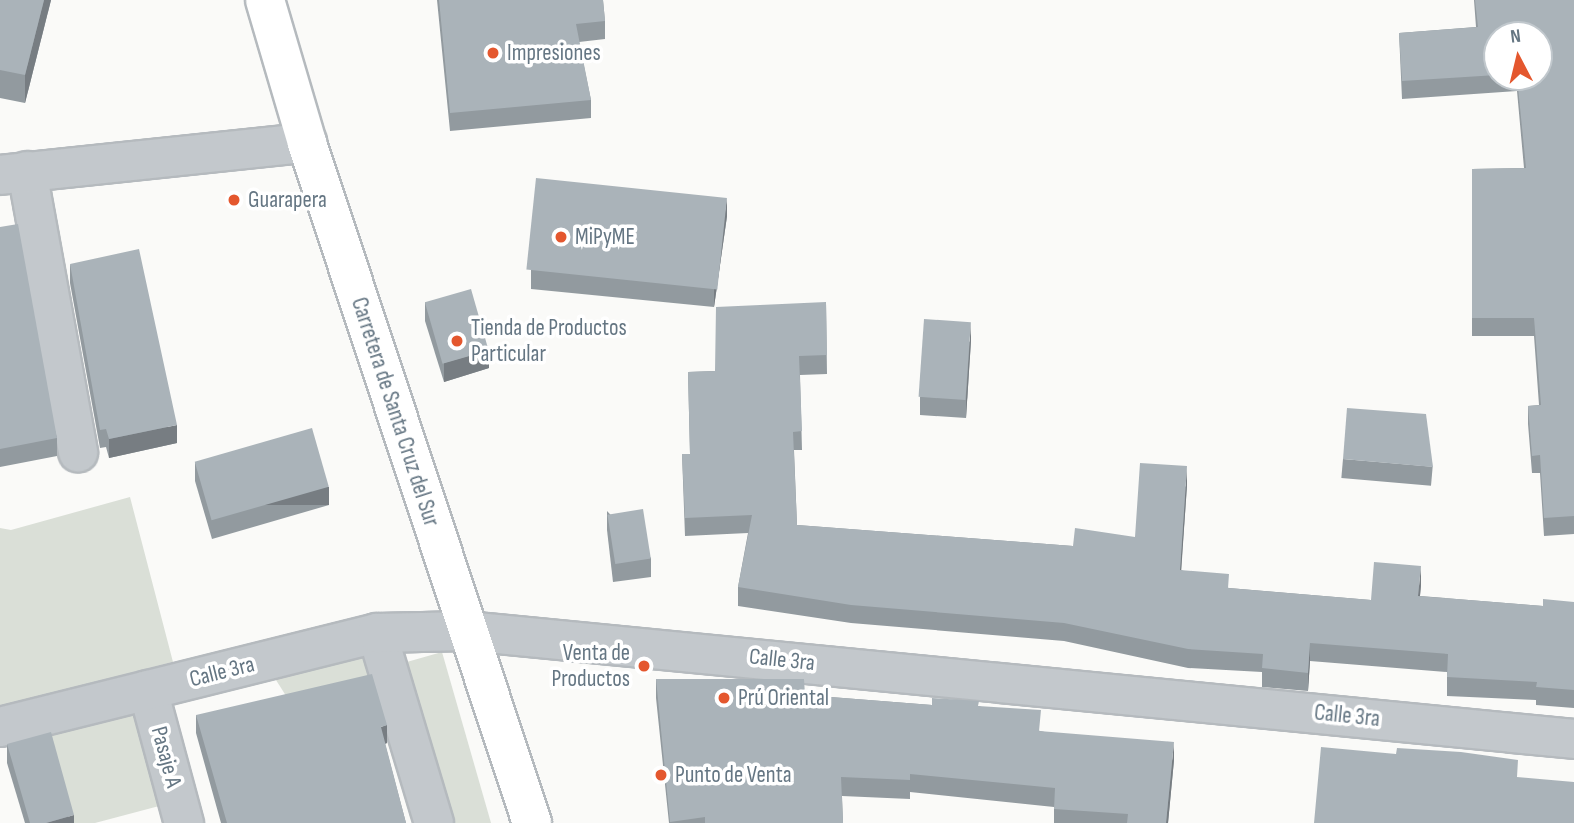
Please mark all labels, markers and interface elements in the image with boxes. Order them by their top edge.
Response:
north arrow [1483,21,1553,91]
text: N [1509,25,1522,49]
place label: Impresiones [507,39,601,67]
marker: Impresiones [485,45,501,61]
place label: Guarapera [248,186,327,214]
marker: Guarapera [226,192,242,208]
place label: MiPyME [575,223,635,251]
marker: MiPyME [553,229,569,245]
street label: Carretera de Santa Cruz del Sur [345,294,445,530]
place label: Tienda de Productos Particular [471,314,627,368]
marker: Tienda de Productos Particular [449,333,465,349]
place label: Venta de Productos [552,639,630,693]
street label: Calle 3ra [748,643,816,677]
street label: Calle 3ra [187,651,257,693]
marker: Venta de Productos [636,658,652,674]
place label: Prú Oriental [738,684,829,712]
marker: Prú Oriental [716,690,732,706]
street label: Calle 3ra [1313,699,1381,733]
street label: Pasaje A [145,723,187,791]
place label: Punto de Venta [675,761,791,789]
marker: Punto de Venta [653,767,669,783]

